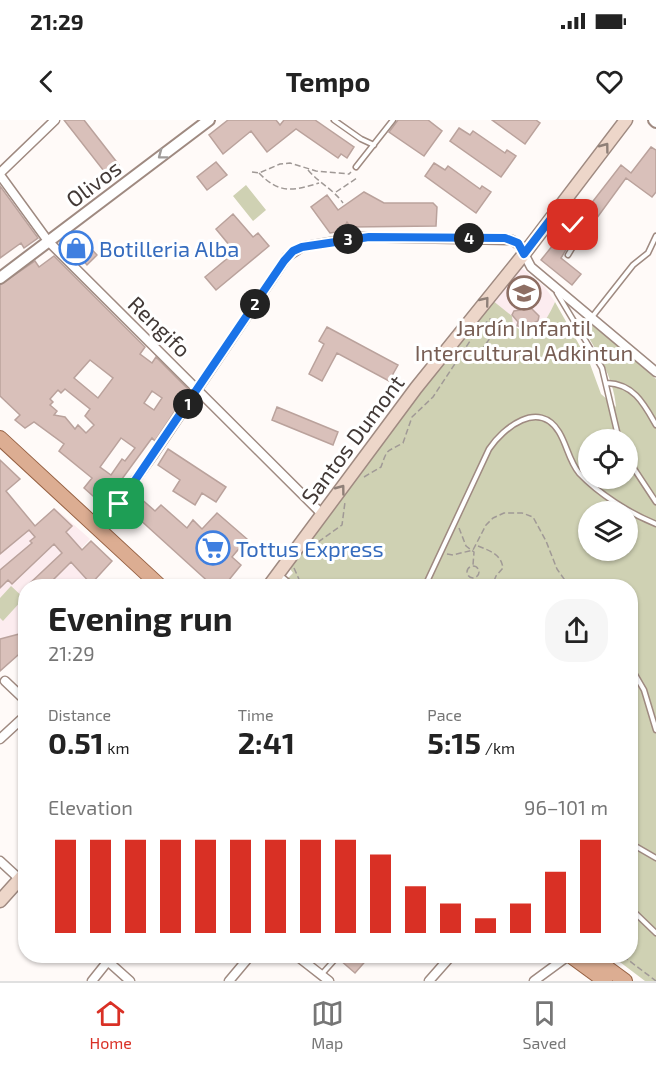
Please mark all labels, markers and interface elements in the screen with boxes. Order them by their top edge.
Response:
text: 21:29 [30,8,84,34]
icon: back [30,65,63,98]
text: Tempo [286,65,370,97]
icon: heart [593,65,626,98]
one-way arrow [598,143,609,154]
one-way arrow [158,148,169,159]
street label: Olivos [60,154,126,212]
pin [547,199,598,250]
icon: check [556,208,589,241]
pin: 4 [454,223,484,253]
pin: 3 [333,224,363,254]
text: 4 [464,228,474,247]
text: 3 [343,229,353,248]
shop icon: Botilleria Alba [58,230,94,266]
place label: Botilleria Alba [99,235,239,261]
school or university icon: Jardín Infantil Intercultural Adkintun [506,275,542,311]
pin: 2 [240,289,270,319]
street label: Rengifo [123,290,197,362]
text: 2 [250,294,260,313]
one-way arrow [478,297,489,308]
place label: Jardín Infantil Intercultural Adkintun [415,314,633,365]
street label: Santos Dumont [295,370,409,508]
pin: 1 [173,389,203,419]
text: 1 [185,394,191,413]
map controls [578,429,638,561]
button: locate [578,429,638,489]
pin [93,478,144,529]
one-way arrow [334,485,345,496]
icon: arrive [102,487,135,520]
button: layers [578,501,638,561]
supermarket icon: Tottus Express [195,530,231,566]
place label: Tottus Express [236,535,384,561]
text: Evening run [48,598,233,638]
button: share [545,599,608,662]
text: 21:29 [48,641,95,665]
text: Distance [48,705,111,724]
text: Time [238,705,274,724]
text: Pace [427,705,462,724]
text: 0.51 [48,724,104,760]
text: 2:41 [238,724,295,760]
text: 5:15 [427,724,481,760]
text: km [104,738,130,757]
text: /km [481,738,515,757]
text: Elevation [48,795,133,819]
text: 96–101 m [524,795,608,819]
tab: Home [89,997,132,1052]
tab: Map [311,997,344,1052]
tab: Saved [523,997,567,1052]

